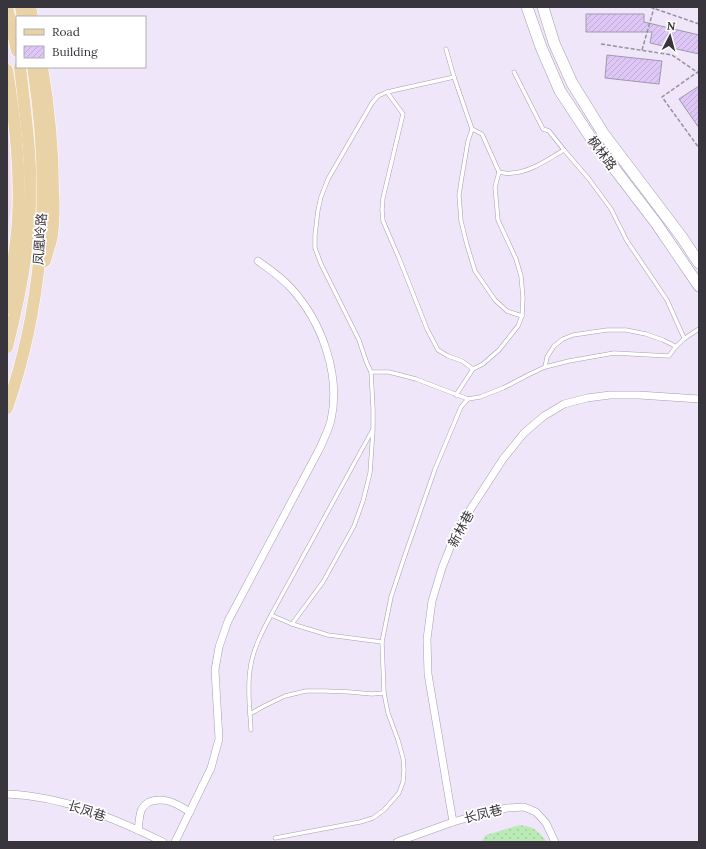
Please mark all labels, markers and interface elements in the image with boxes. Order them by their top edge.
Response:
legend [16,16,146,68]
north arrow [650,16,690,56]
text: N [666,19,676,34]
text: Road [52,24,80,39]
text: Building [52,44,98,59]
street label: 枫林路 [583,132,621,174]
street label: 凤凰岭路 [30,212,50,266]
street label: 新林巷 [444,508,478,550]
street label: 长凤巷 [66,797,108,825]
street label: 长凤巷 [462,801,504,827]

